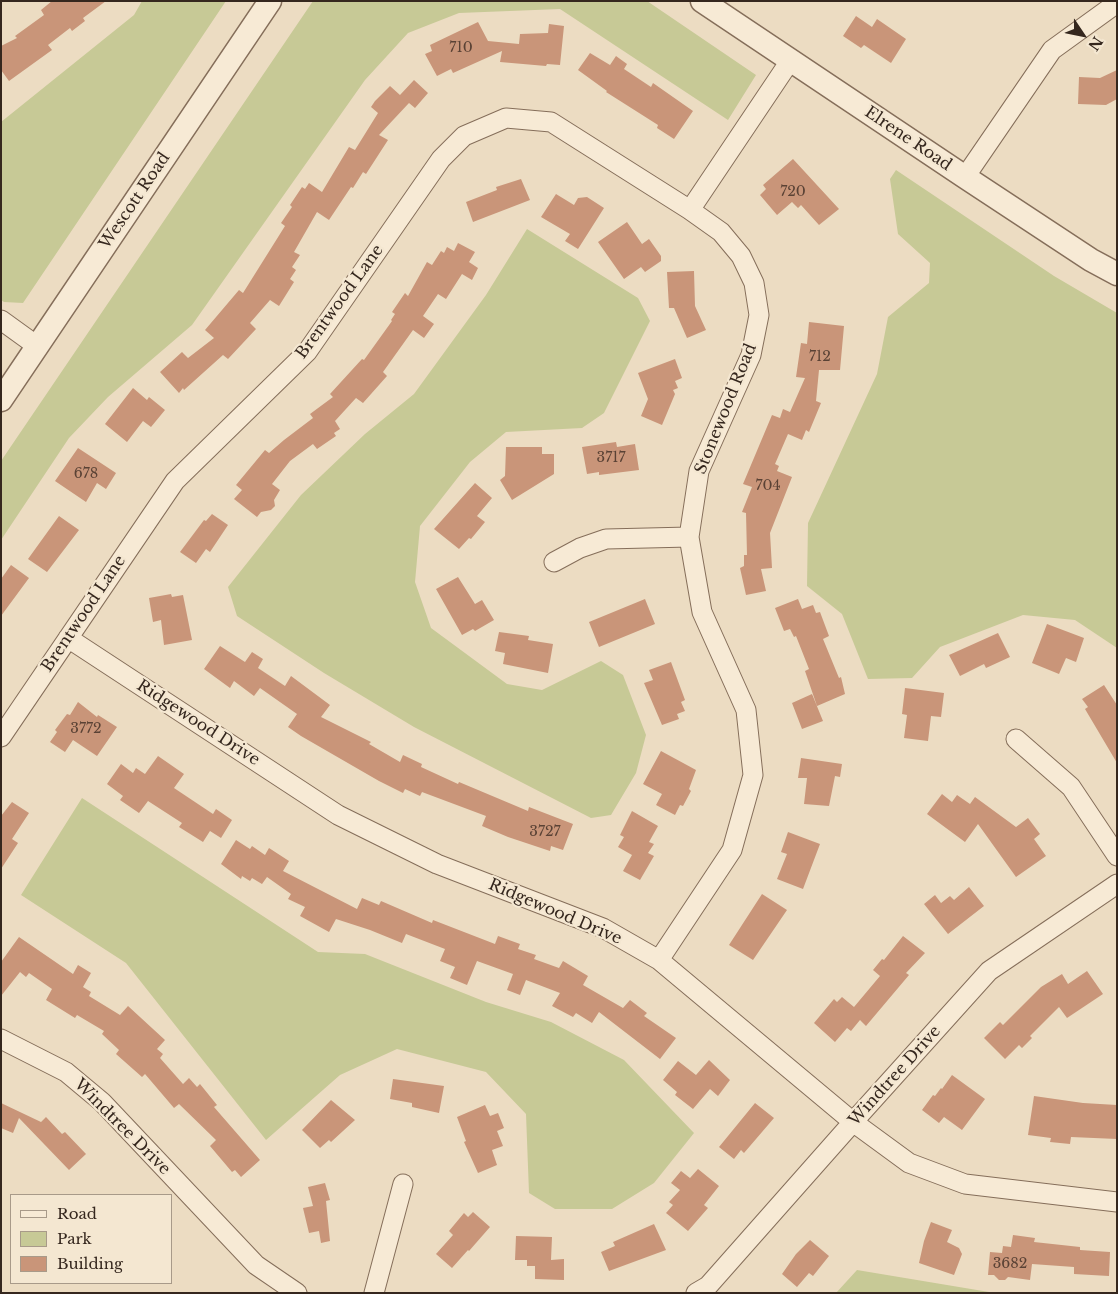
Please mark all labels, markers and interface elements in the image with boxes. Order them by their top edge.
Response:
north arrow [1058,10,1108,60]
text: N [1084,33,1107,54]
house number: 710 [449,40,473,56]
street label: Elrene Road [861,103,955,175]
street label: Wescott Road [96,149,174,253]
house number: 720 [780,184,806,200]
street label: Brentwood Lane [292,241,388,363]
street label: Stonewood Road [691,341,761,477]
house number: 712 [809,349,831,365]
house number: 3717 [597,450,625,466]
house number: 678 [74,466,98,482]
house number: 704 [755,478,781,494]
street label: Brentwood Lane [38,552,130,676]
street label: Ridgewood Drive [133,676,263,770]
house number: 3772 [70,721,102,737]
house number: 3727 [529,824,561,840]
street label: Ridgewood Drive [486,875,624,949]
street label: Windtree Drive [845,1022,945,1130]
street label: Windtree Drive [70,1075,174,1179]
legend [10,1194,172,1284]
text: Road [57,1204,97,1223]
text: Park [57,1229,92,1248]
text: Building [57,1254,123,1273]
house number: 3682 [993,1256,1027,1272]

